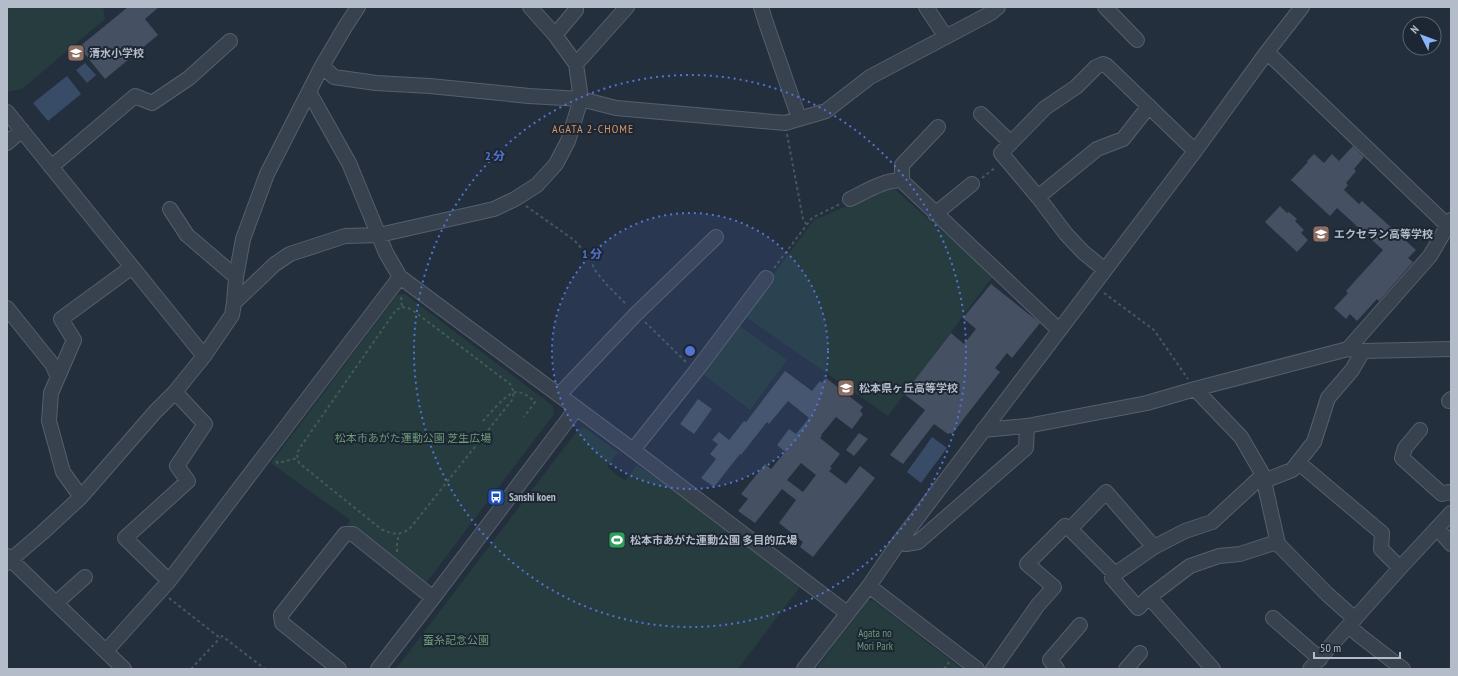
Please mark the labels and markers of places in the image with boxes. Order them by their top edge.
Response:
school or university icon: 清水小学校 [66,43,86,63]
place label: 清水小学校 [89,46,144,60]
school or university icon: エクセラン高等学校 [1311,224,1331,244]
place label: エクセラン高等学校 [1334,227,1433,241]
centre of rings [683,344,697,358]
school or university icon: 松本県ヶ丘高等学校 [836,378,856,398]
place label: 松本県ヶ丘高等学校 [859,381,958,395]
bus stop icon: Sanshi koen [486,487,506,507]
place label: Sanshi koen [509,490,556,504]
sports icon: 松本市あがた運動公園 多目的広場 [607,530,627,550]
place label: 松本市あがた運動公園 多目的広場 [630,533,797,547]

